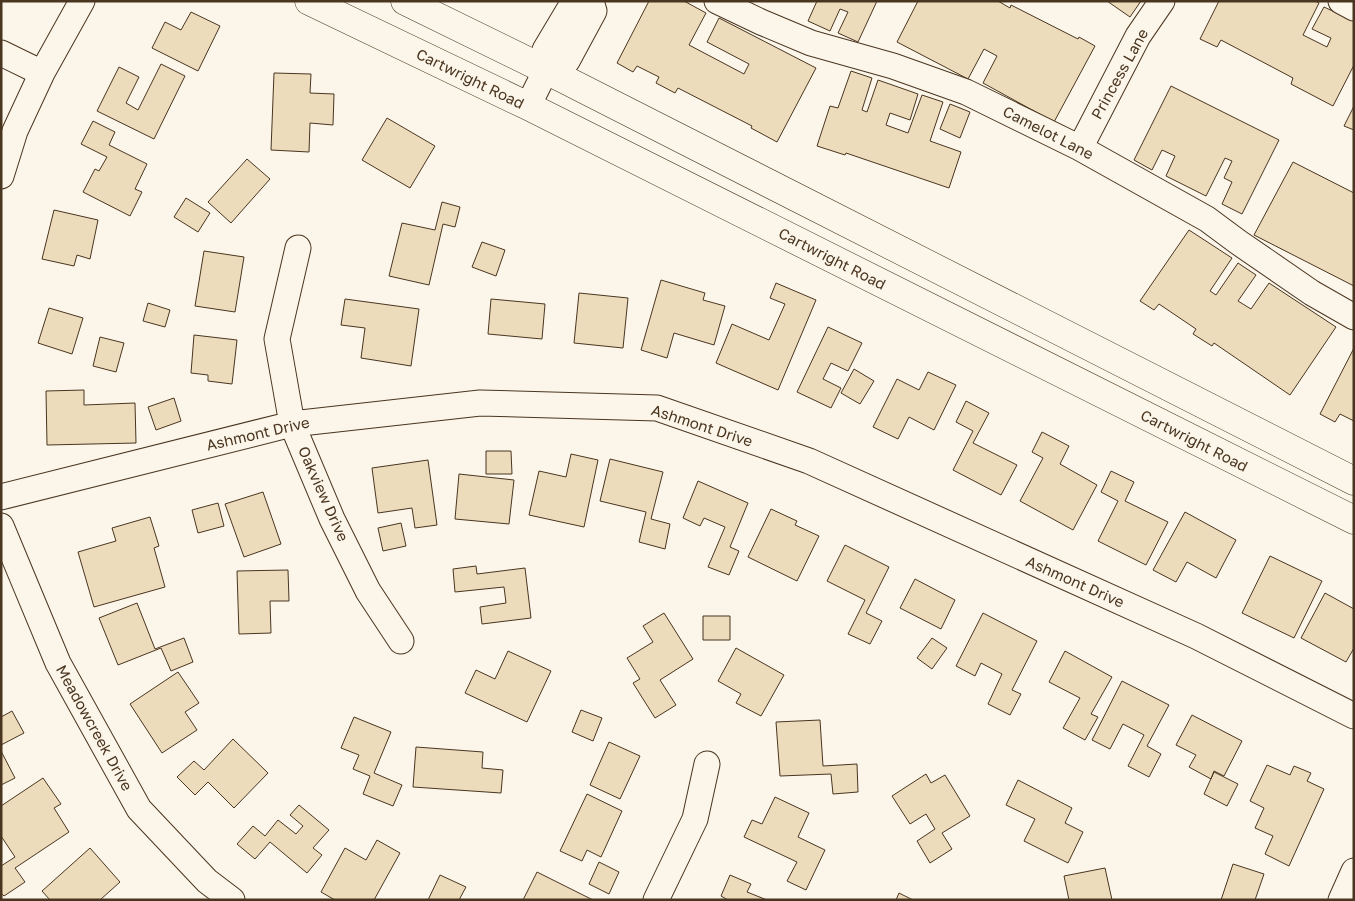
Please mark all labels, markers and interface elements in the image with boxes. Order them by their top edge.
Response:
street label: Princess Lane [1087,25,1152,122]
street label: Cartwright Road [414,44,527,112]
street label: Camelot Lane [1000,102,1097,163]
street label: Cartwright Road [776,223,889,293]
street label: Ashmont Drive [649,400,756,450]
street label: Cartwright Road [1138,405,1251,475]
street label: Ashmont Drive [204,412,311,454]
street label: Oakview Drive [295,443,353,544]
street label: Ashmont Drive [1024,551,1127,611]
street label: Meadowcreek Drive [53,662,137,794]

